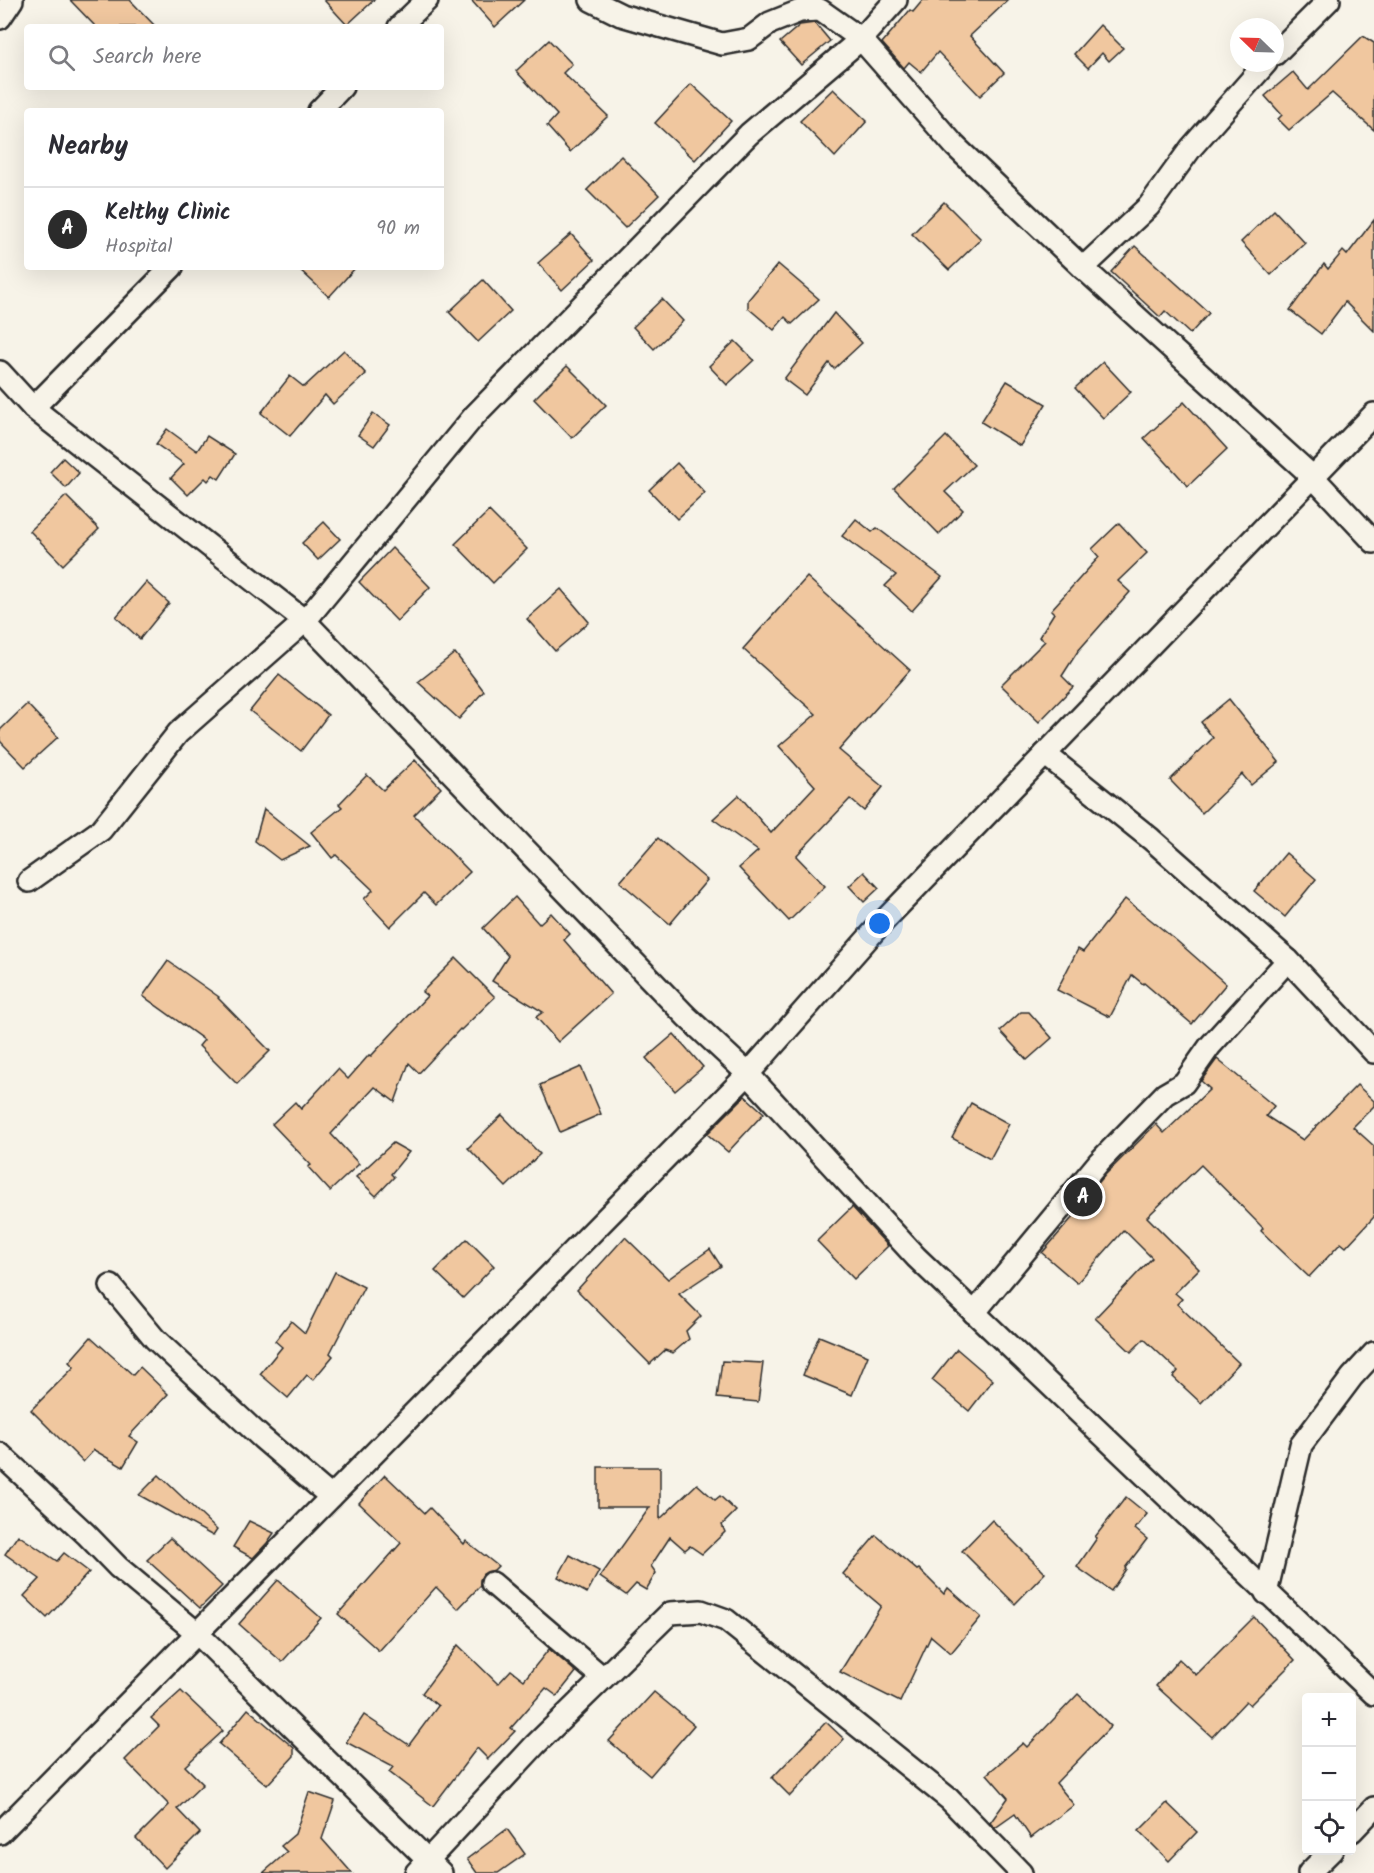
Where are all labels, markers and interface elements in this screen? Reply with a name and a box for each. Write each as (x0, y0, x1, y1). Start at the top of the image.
north arrow (1230, 18, 1284, 72)
search box (24, 24, 444, 90)
text: Search here (93, 40, 201, 75)
icon: search (45, 41, 78, 74)
text: Nearby (48, 126, 128, 168)
text: Kelthy Clinic (105, 196, 231, 231)
text: A (61, 213, 74, 245)
text: 90 m (376, 213, 420, 245)
text: Hospital (105, 231, 172, 263)
your location (865, 909, 894, 938)
pin: A (1064, 1174, 1102, 1220)
map controls (1302, 1693, 1356, 1855)
button: + (1302, 1693, 1356, 1747)
button: − (1302, 1747, 1356, 1801)
button: locate (1302, 1801, 1356, 1855)

